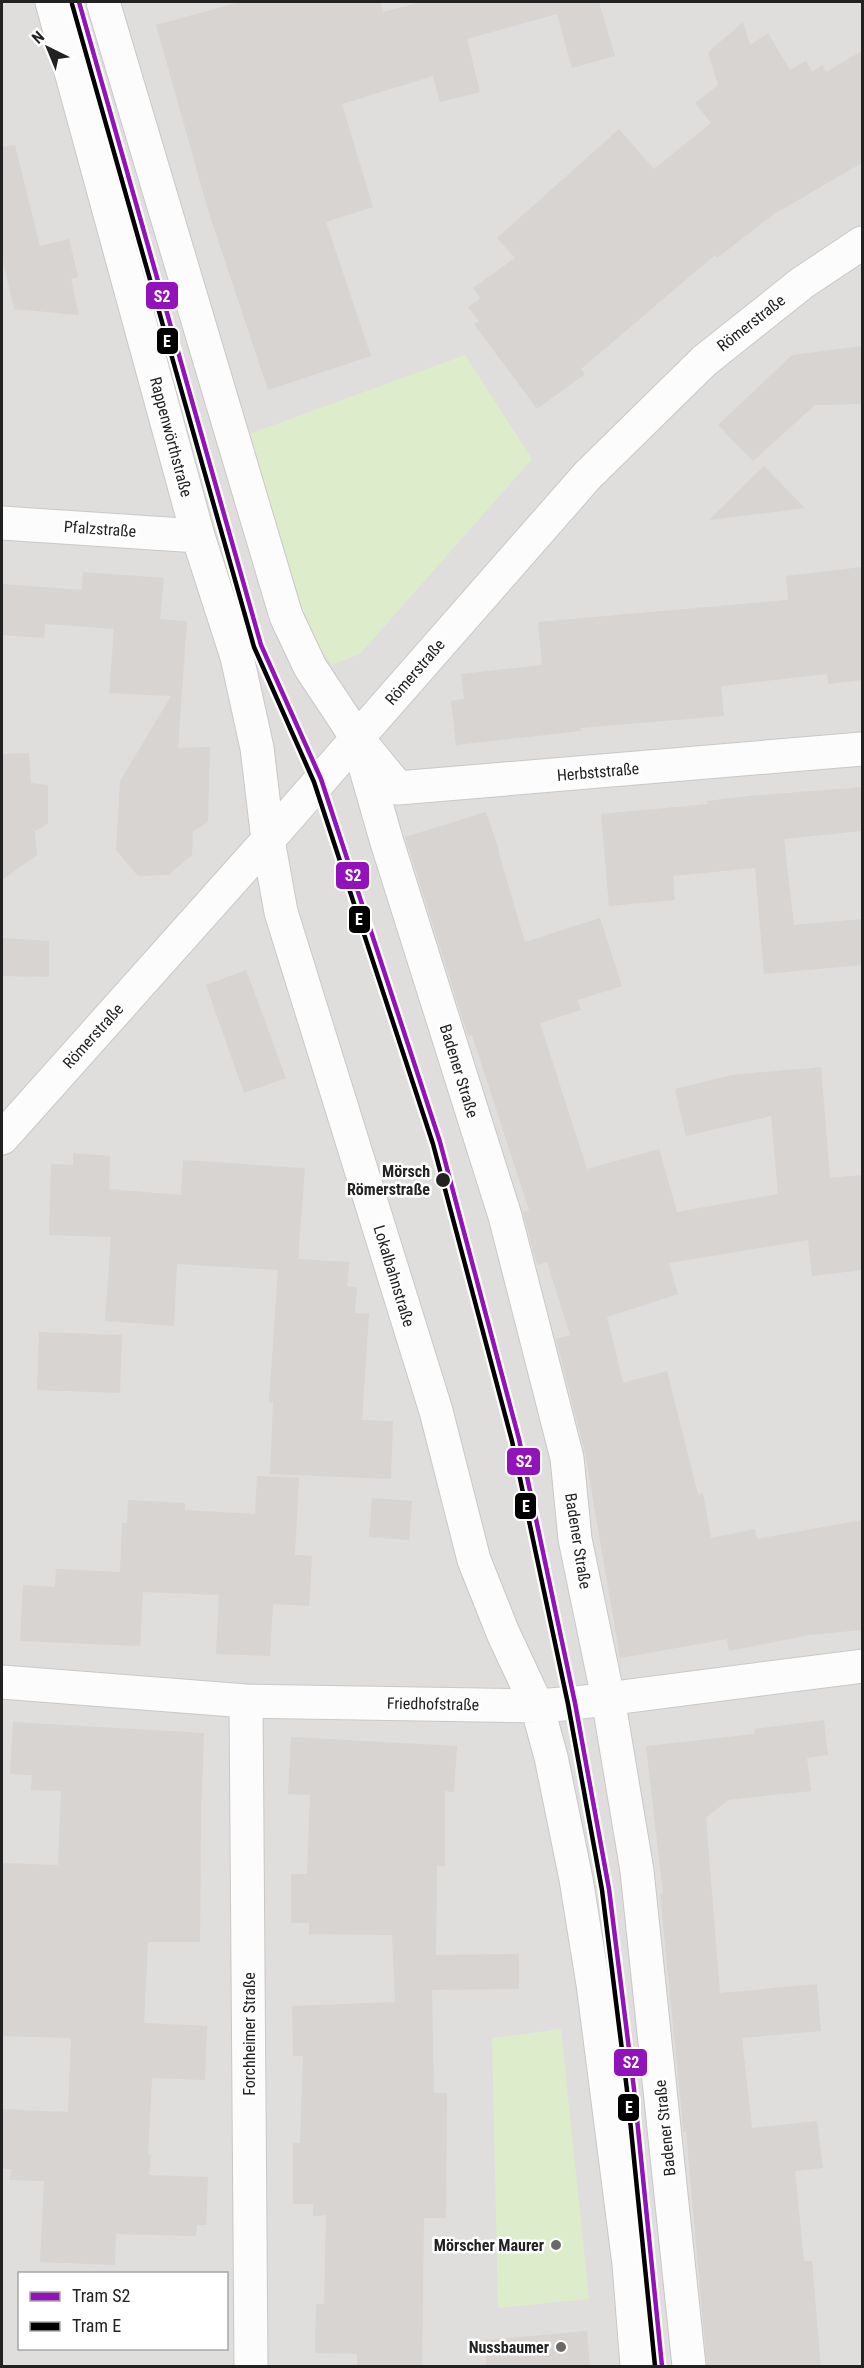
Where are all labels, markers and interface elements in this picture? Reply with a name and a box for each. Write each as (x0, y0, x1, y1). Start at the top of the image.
north arrow (18, 18, 78, 78)
text: N (28, 27, 48, 48)
line badge: S2 (145, 281, 179, 310)
text: S2 (154, 287, 170, 306)
street label: Römerstraße (713, 291, 789, 355)
line badge: E (156, 327, 179, 355)
text: E (163, 332, 171, 351)
street label: Rappenwörthstraße (146, 375, 196, 499)
street label: Pfalzstraße (63, 517, 137, 541)
street label: Römerstraße (381, 635, 449, 709)
street label: Herbststraße (556, 759, 640, 785)
line badge: S2 (335, 861, 370, 890)
text: S2 (345, 866, 361, 885)
line badge: E (348, 905, 371, 934)
text: E (355, 910, 363, 929)
street label: Römerstraße (59, 1000, 127, 1072)
street label: Badener Straße (436, 1022, 482, 1120)
place label: Mörsch Römerstraße (347, 1162, 430, 1199)
marker: Mörsch Römerstraße (434, 1171, 452, 1189)
street label: Lokalbahnstraße (370, 1223, 418, 1329)
line badge: S2 (506, 1447, 541, 1476)
text: S2 (516, 1452, 532, 1471)
line badge: E (514, 1492, 537, 1520)
street label: Badener Straße (561, 1492, 595, 1590)
text: E (522, 1497, 530, 1516)
street label: Friedhofstraße (387, 1694, 479, 1714)
street label: Forchheimer Straße (240, 1972, 259, 2096)
line badge: S2 (613, 2048, 648, 2077)
text: S2 (623, 2053, 639, 2072)
street label: Badener Straße (650, 2079, 680, 2177)
line badge: E (617, 2093, 640, 2122)
text: E (625, 2098, 633, 2117)
place label: Mörscher Maurer (434, 2236, 544, 2255)
marker: Mörscher Maurer (549, 2238, 563, 2252)
legend (18, 2272, 228, 2350)
text: Tram S2 (72, 2285, 130, 2306)
text: Tram E (72, 2315, 121, 2336)
place label: Nussbaumer (469, 2338, 549, 2357)
marker: Nussbaumer (554, 2340, 568, 2354)

